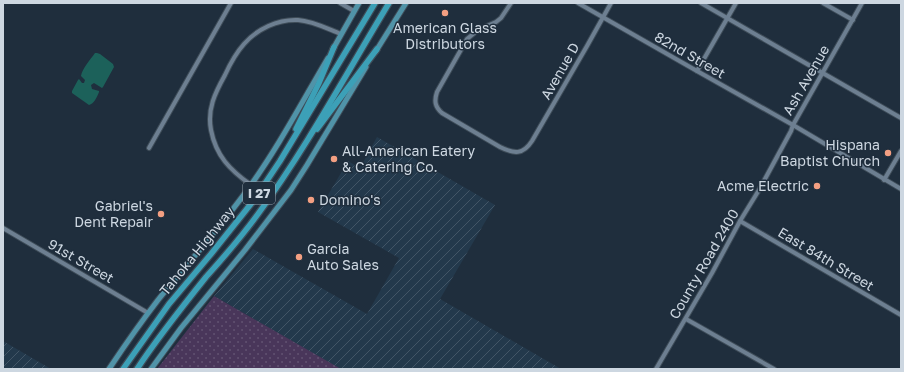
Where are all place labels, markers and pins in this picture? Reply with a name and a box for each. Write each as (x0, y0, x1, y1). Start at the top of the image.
marker: American Glass Distributors (440, 8, 450, 18)
place label: American Glass Distributors (393, 19, 497, 52)
place label: Hispana Baptist Church (780, 136, 880, 169)
place label: All-American Eatery & Catering Co. (342, 142, 475, 175)
marker: Hispana Baptist Church (883, 148, 893, 158)
marker: All-American Eatery & Catering Co. (329, 154, 339, 164)
place label: Acme Electric (717, 177, 809, 194)
marker: Acme Electric (812, 181, 822, 191)
place label: Domino's (319, 191, 381, 208)
marker: Domino's (306, 195, 316, 205)
place label: Gabriel's Dent Repair (74, 197, 154, 230)
marker: Gabriel's Dent Repair (156, 209, 166, 219)
place label: Garcia Auto Sales (307, 240, 379, 273)
marker: Garcia Auto Sales (294, 252, 304, 262)

